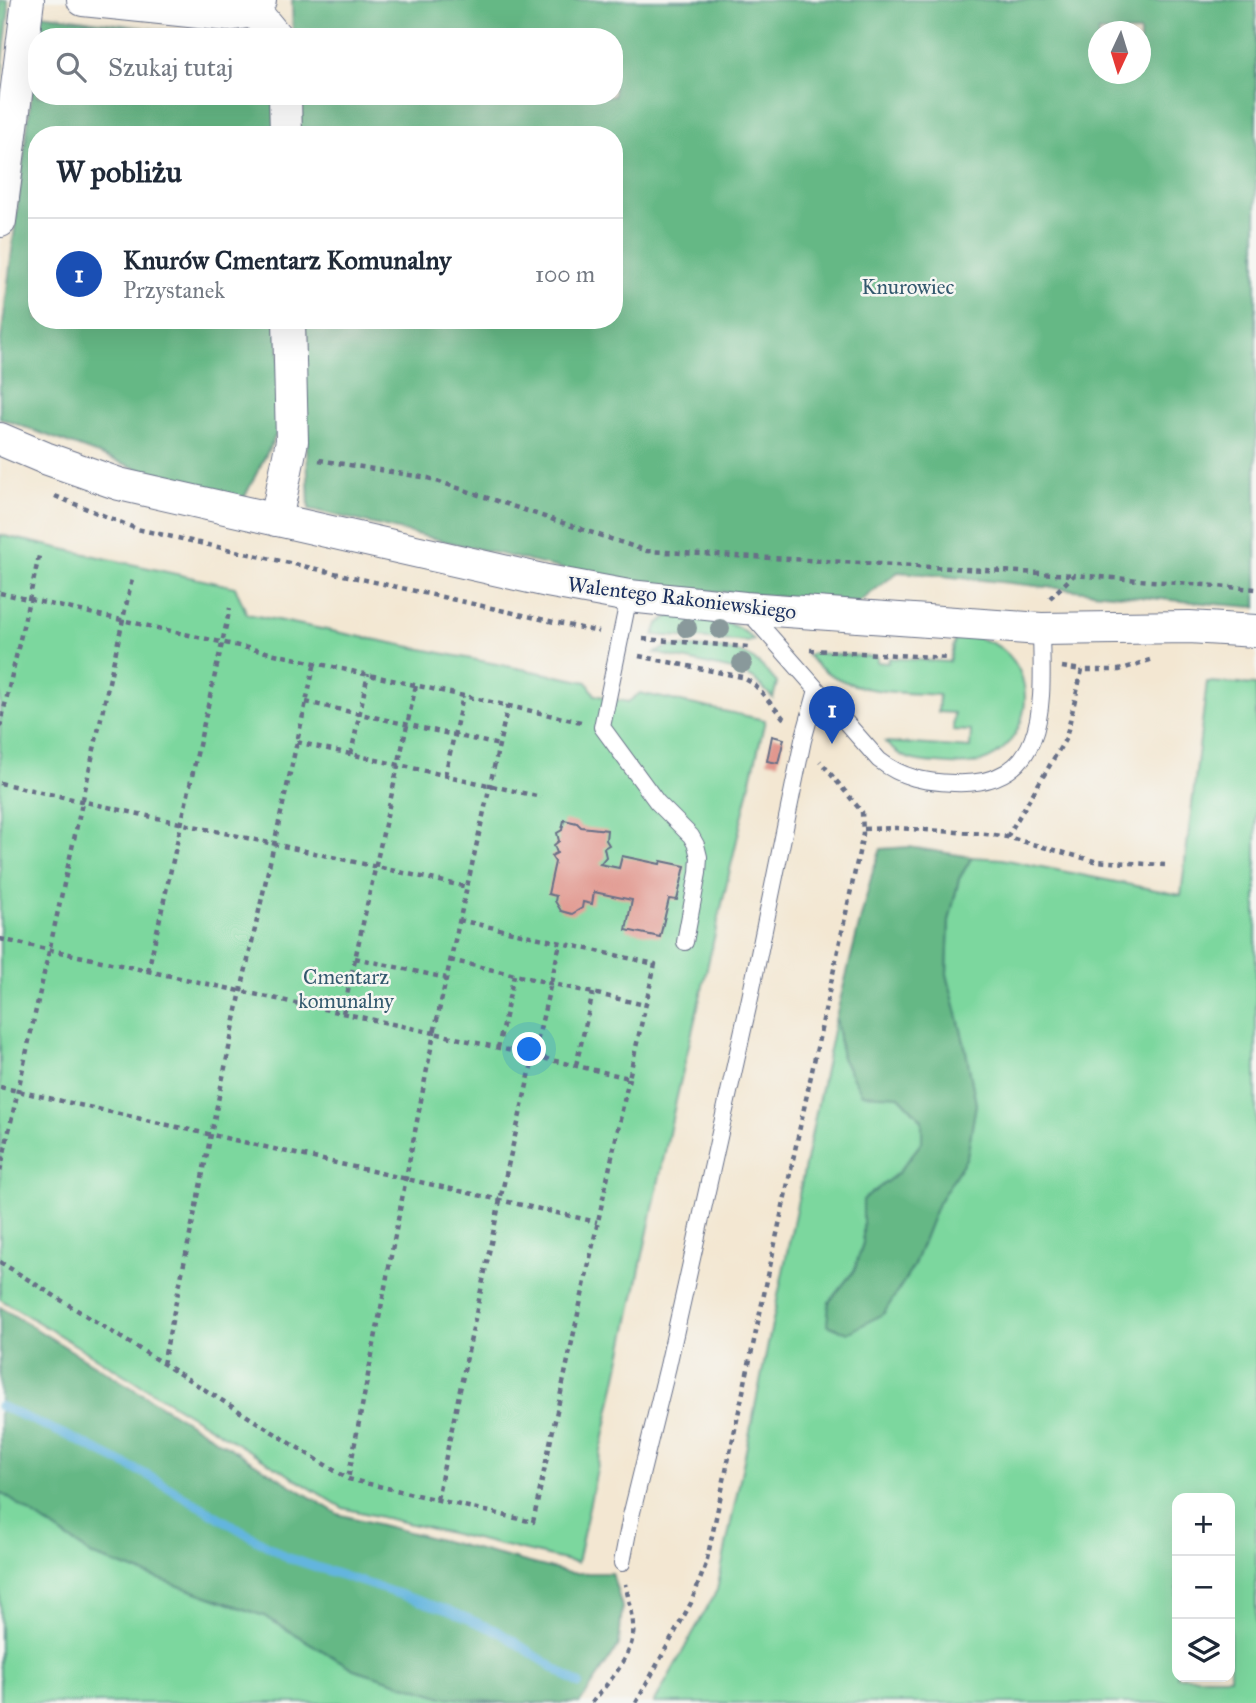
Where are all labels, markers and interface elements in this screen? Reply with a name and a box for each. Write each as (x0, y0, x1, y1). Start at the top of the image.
north arrow (1088, 21, 1151, 84)
search box (28, 28, 623, 105)
icon: search (52, 48, 90, 86)
text: Szukaj tutaj (108, 51, 233, 83)
text: W pobliżu (56, 154, 182, 190)
text: Knurów Cmentarz Komunalny (123, 244, 451, 276)
text: 1 (74, 260, 84, 288)
text: 100 m (535, 260, 595, 288)
park label: Knurowiec (862, 274, 955, 300)
text: Przystanek (123, 276, 225, 304)
street label: Walentego Rakoniewskiego (566, 571, 798, 625)
pin: 1 (809, 686, 855, 744)
park label: Cmentarz komunalny (298, 964, 395, 1014)
your location (512, 1032, 546, 1066)
map controls (1172, 1493, 1235, 1682)
button: + (1172, 1493, 1235, 1556)
button: − (1172, 1556, 1235, 1619)
button: layers (1172, 1619, 1235, 1682)

